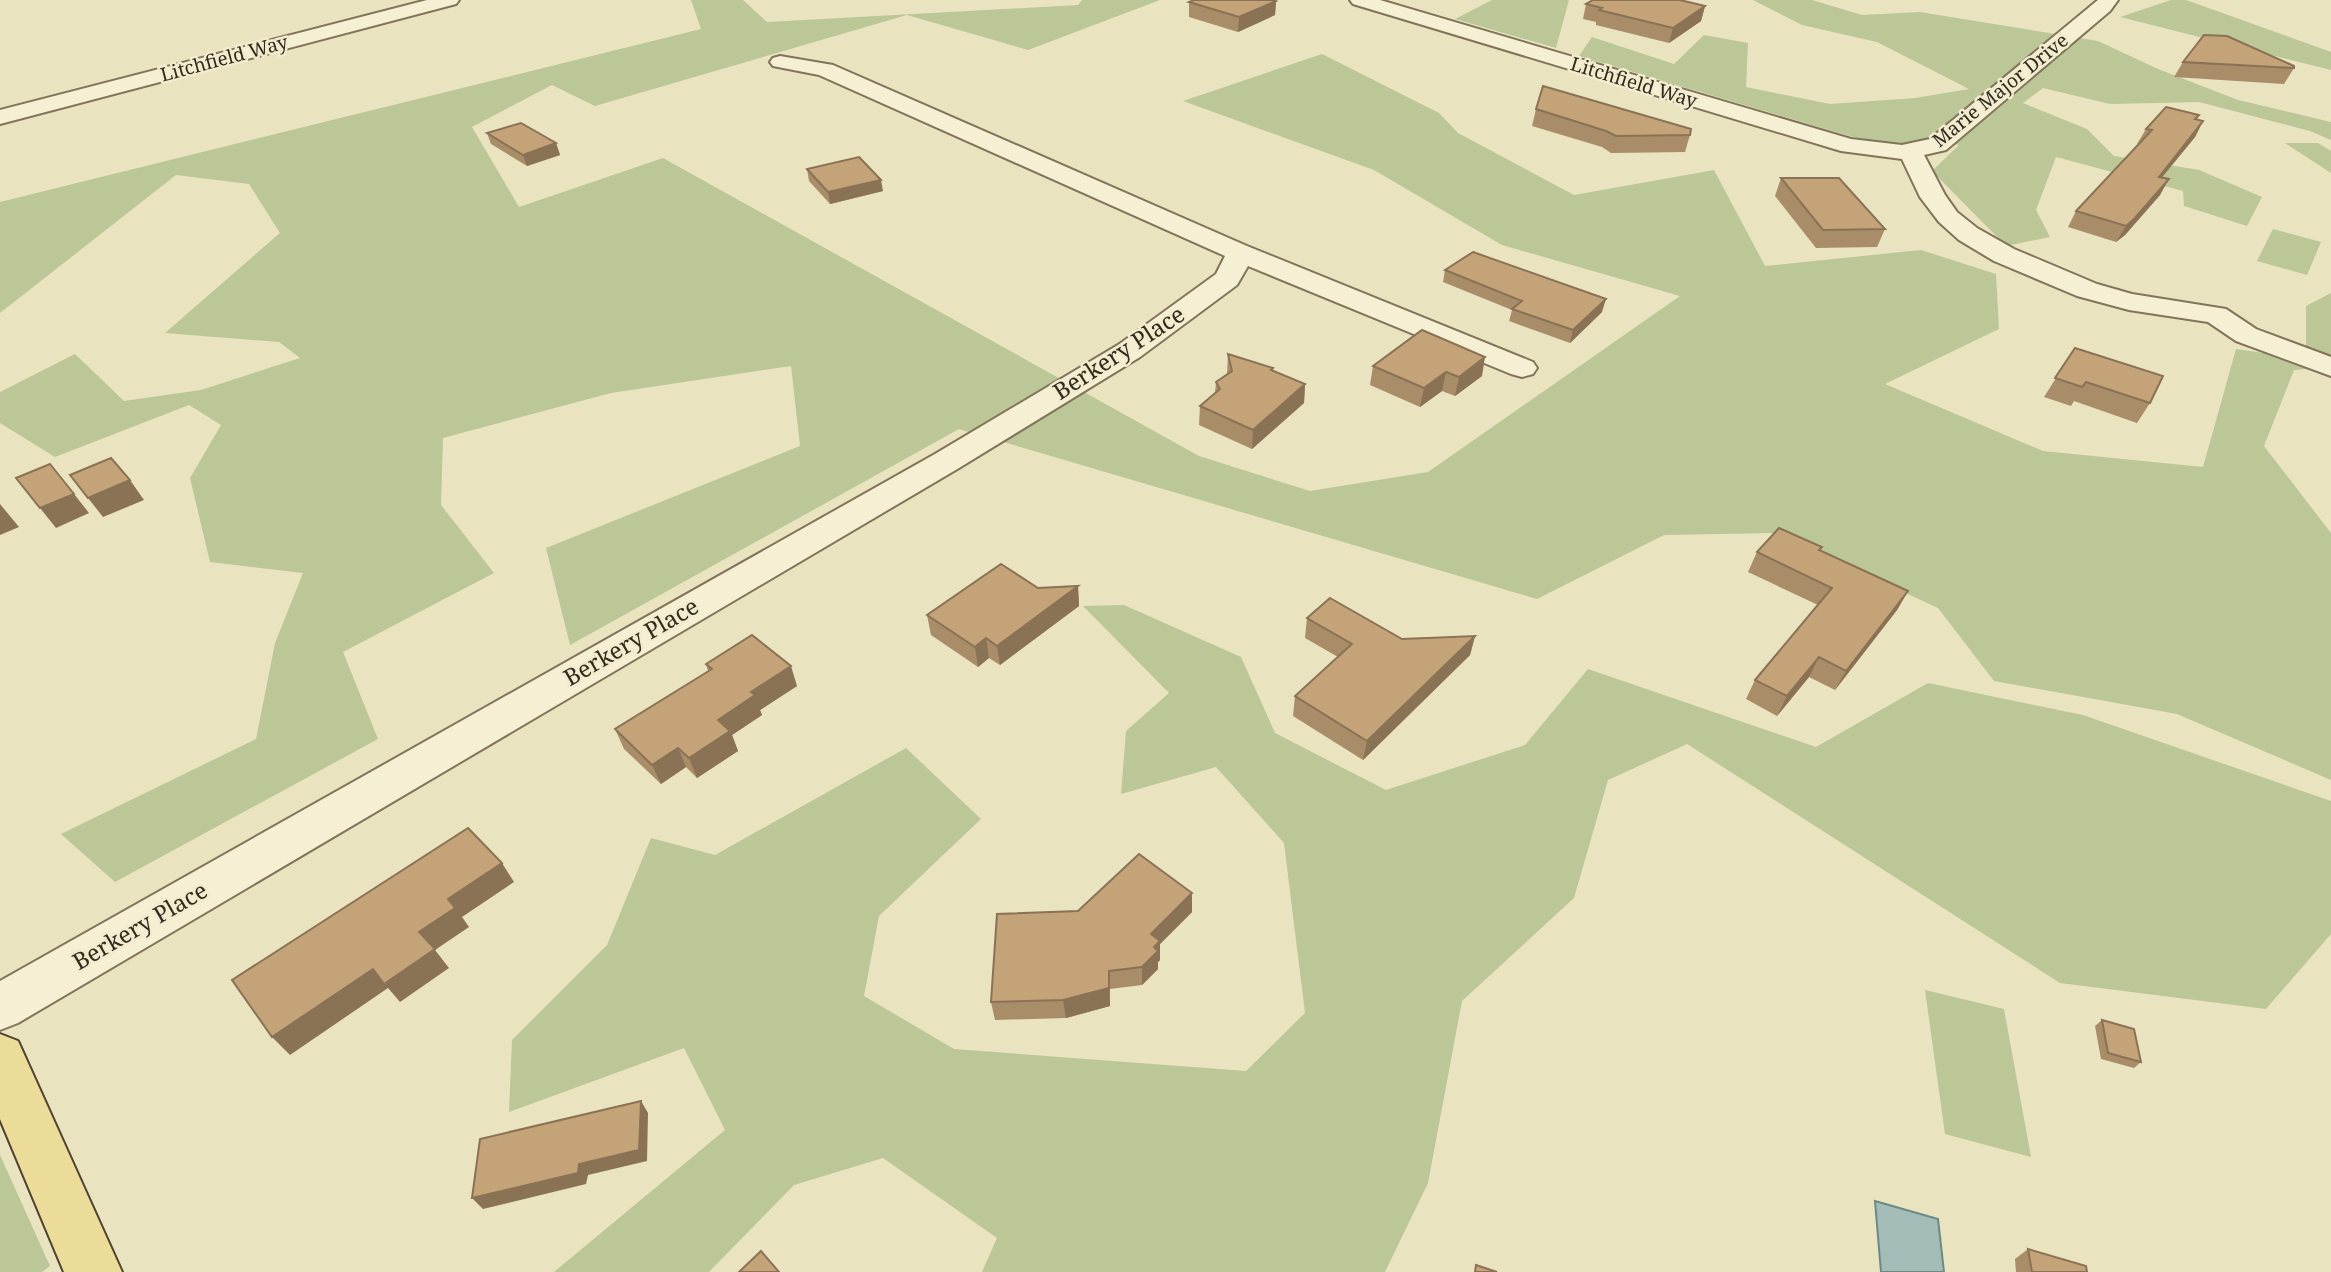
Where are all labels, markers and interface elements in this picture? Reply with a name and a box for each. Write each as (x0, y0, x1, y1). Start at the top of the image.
street label: Marie Major Drive (1927, 27, 2073, 153)
street label: Litchfield Way (157, 28, 291, 87)
street label: Litchfield Way (1568, 50, 1701, 114)
street label: Berkery Place (1046, 298, 1190, 407)
street label: Berkery Place (557, 590, 704, 693)
street label: Berkery Place (66, 874, 213, 977)

